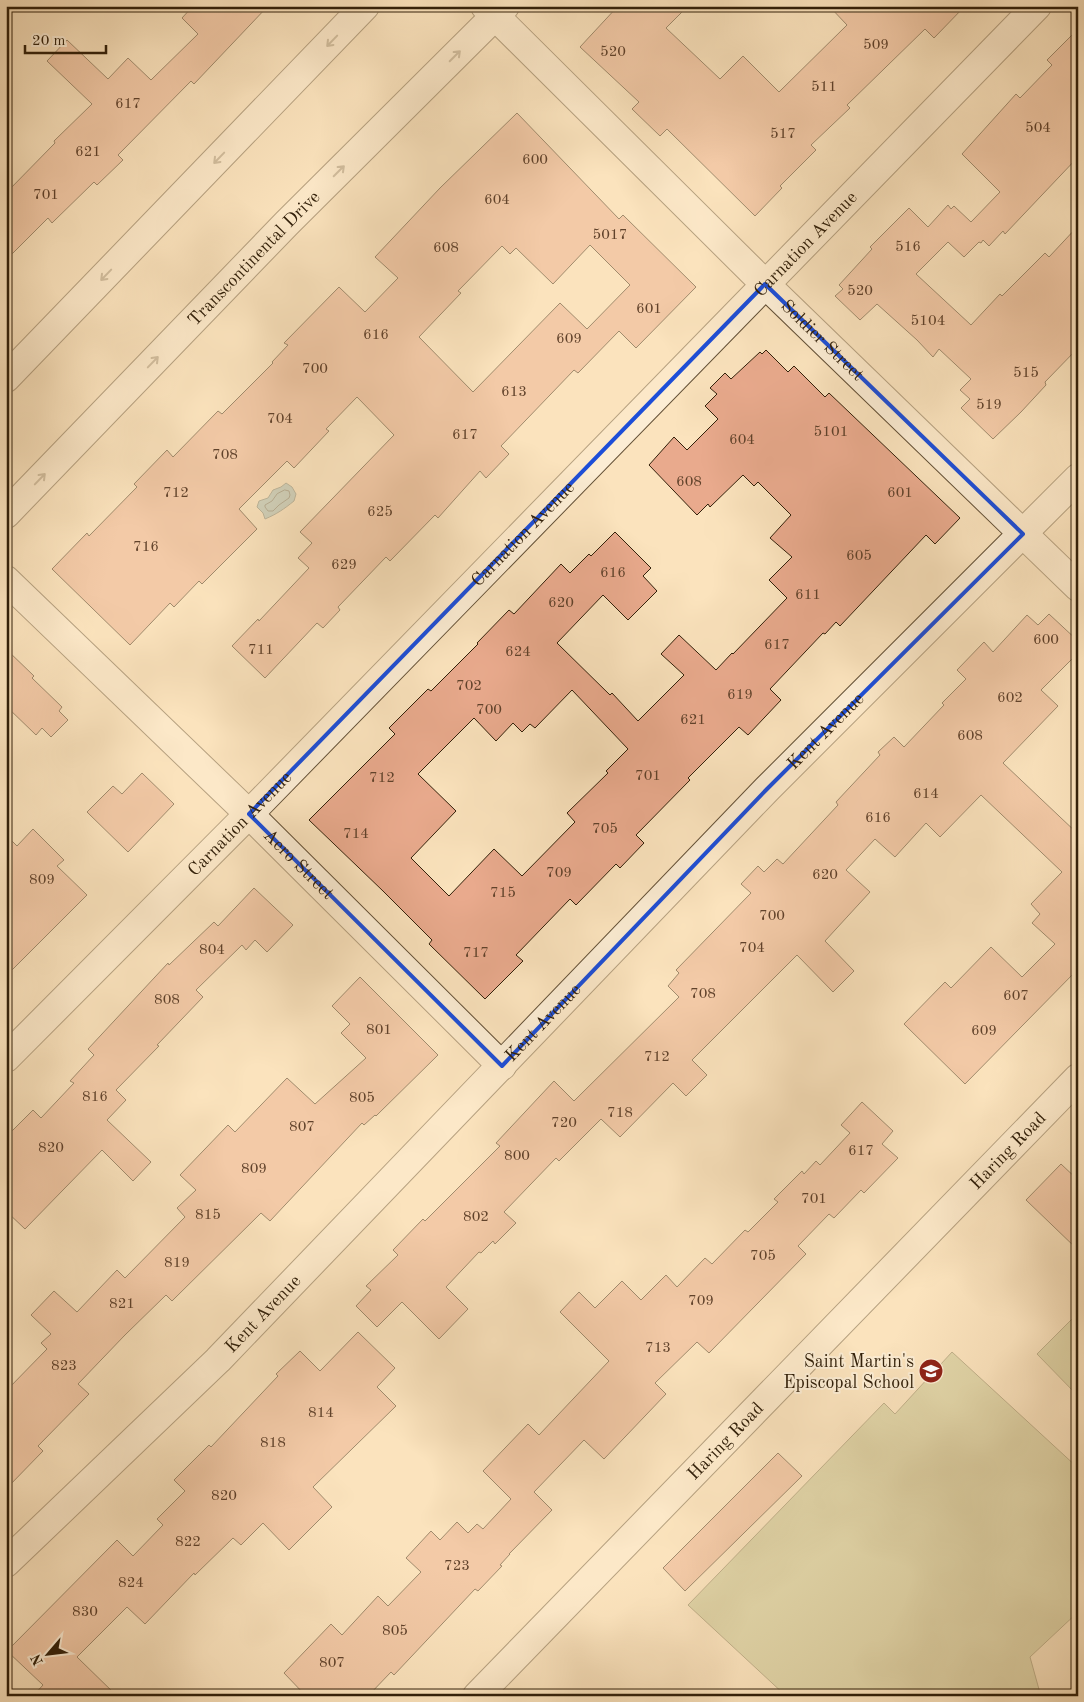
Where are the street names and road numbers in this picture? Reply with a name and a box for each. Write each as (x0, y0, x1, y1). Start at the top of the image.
street label: Transcontinental Drive (185, 188, 324, 330)
street label: Carnation Avenue (751, 188, 861, 300)
street label: Soldier Street (777, 297, 867, 385)
street label: Carnation Avenue (468, 478, 578, 590)
street label: Kent Avenue (784, 690, 868, 773)
street label: Carnation Avenue (185, 768, 295, 880)
street label: Aero Street (260, 826, 337, 903)
street label: Kent Avenue (502, 981, 585, 1065)
street label: Haring Road (967, 1109, 1050, 1193)
street label: Kent Avenue (222, 1272, 305, 1357)
street label: Haring Road (685, 1399, 767, 1484)

